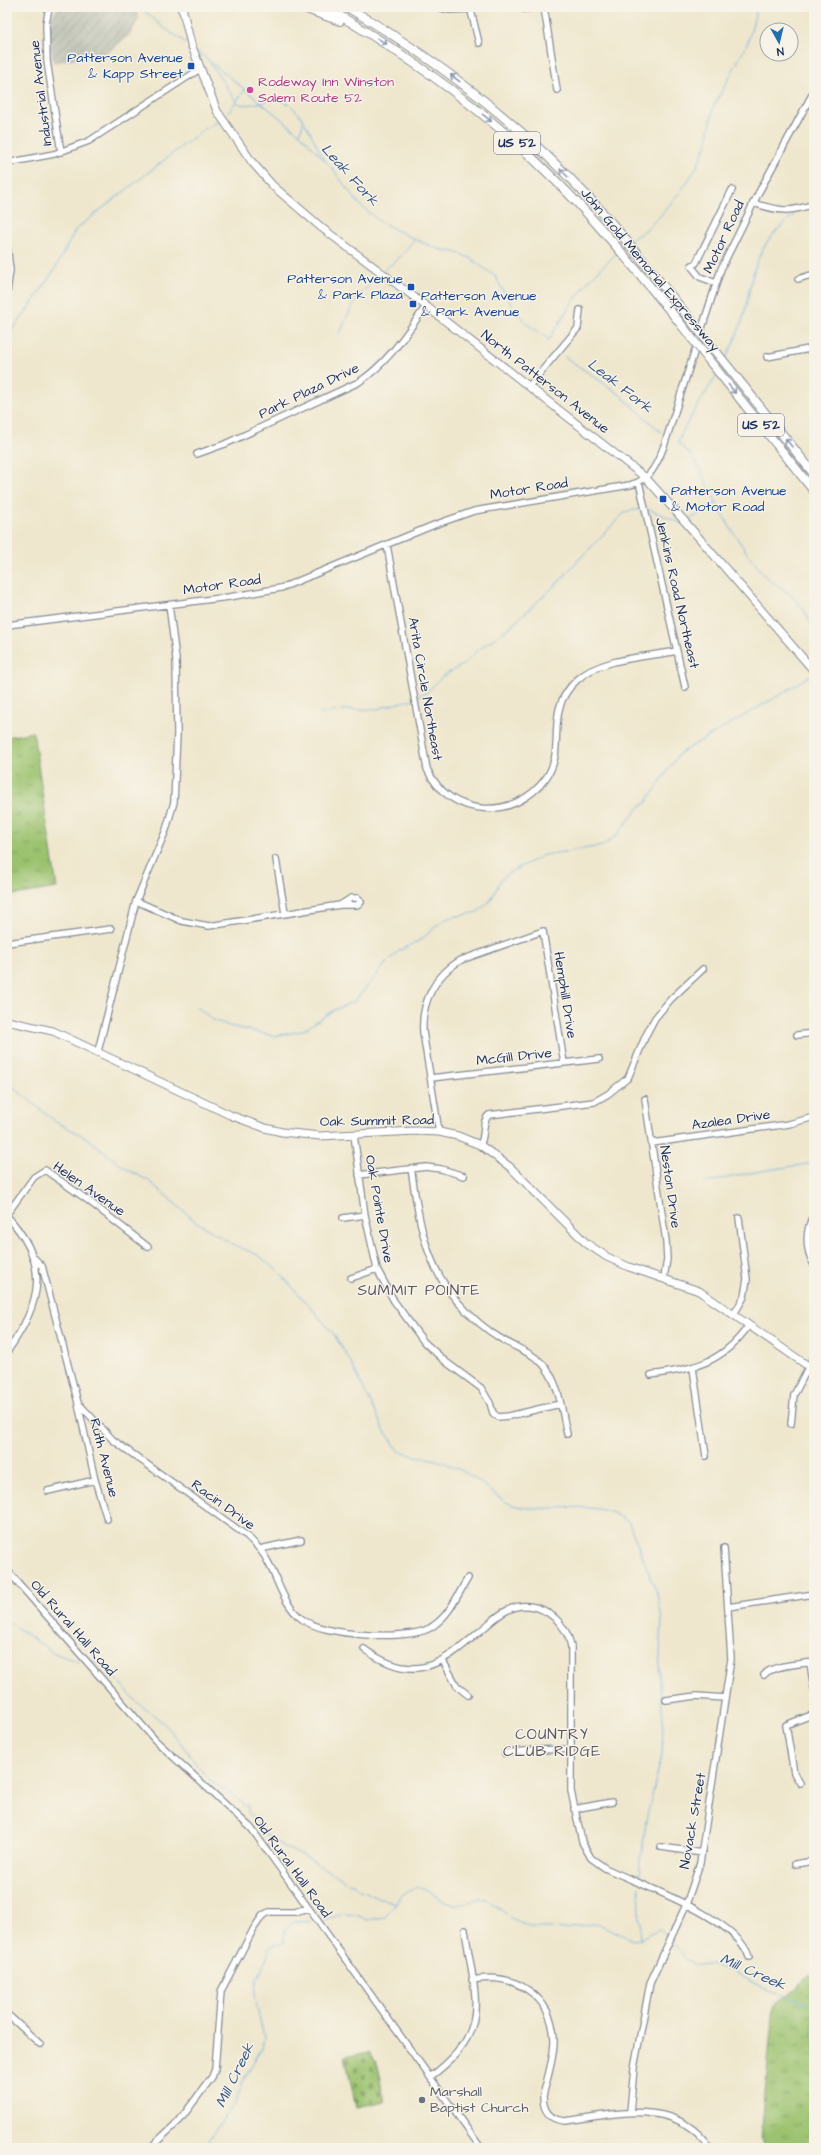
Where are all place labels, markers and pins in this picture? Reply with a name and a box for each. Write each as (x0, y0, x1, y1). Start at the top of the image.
place label: Patterson Avenue & Kapp Street (67, 48, 183, 84)
marker: Patterson Avenue & Kapp Street (186, 61, 196, 71)
place label: Rodeway Inn Winston Salem Route 52 (258, 72, 394, 108)
marker: Rodeway Inn Winston Salem Route 52 (245, 85, 255, 95)
place label: Patterson Avenue & Park Plaza (287, 269, 403, 305)
marker: Patterson Avenue & Park Plaza (406, 282, 416, 292)
place label: Patterson Avenue & Park Avenue (421, 286, 537, 322)
marker: Patterson Avenue & Park Avenue (408, 299, 418, 309)
place label: Patterson Avenue & Motor Road (671, 481, 787, 517)
marker: Patterson Avenue & Motor Road (658, 494, 668, 504)
place label: Marshall Baptist Church (430, 2082, 528, 2118)
marker: Marshall Baptist Church (417, 2095, 427, 2105)

